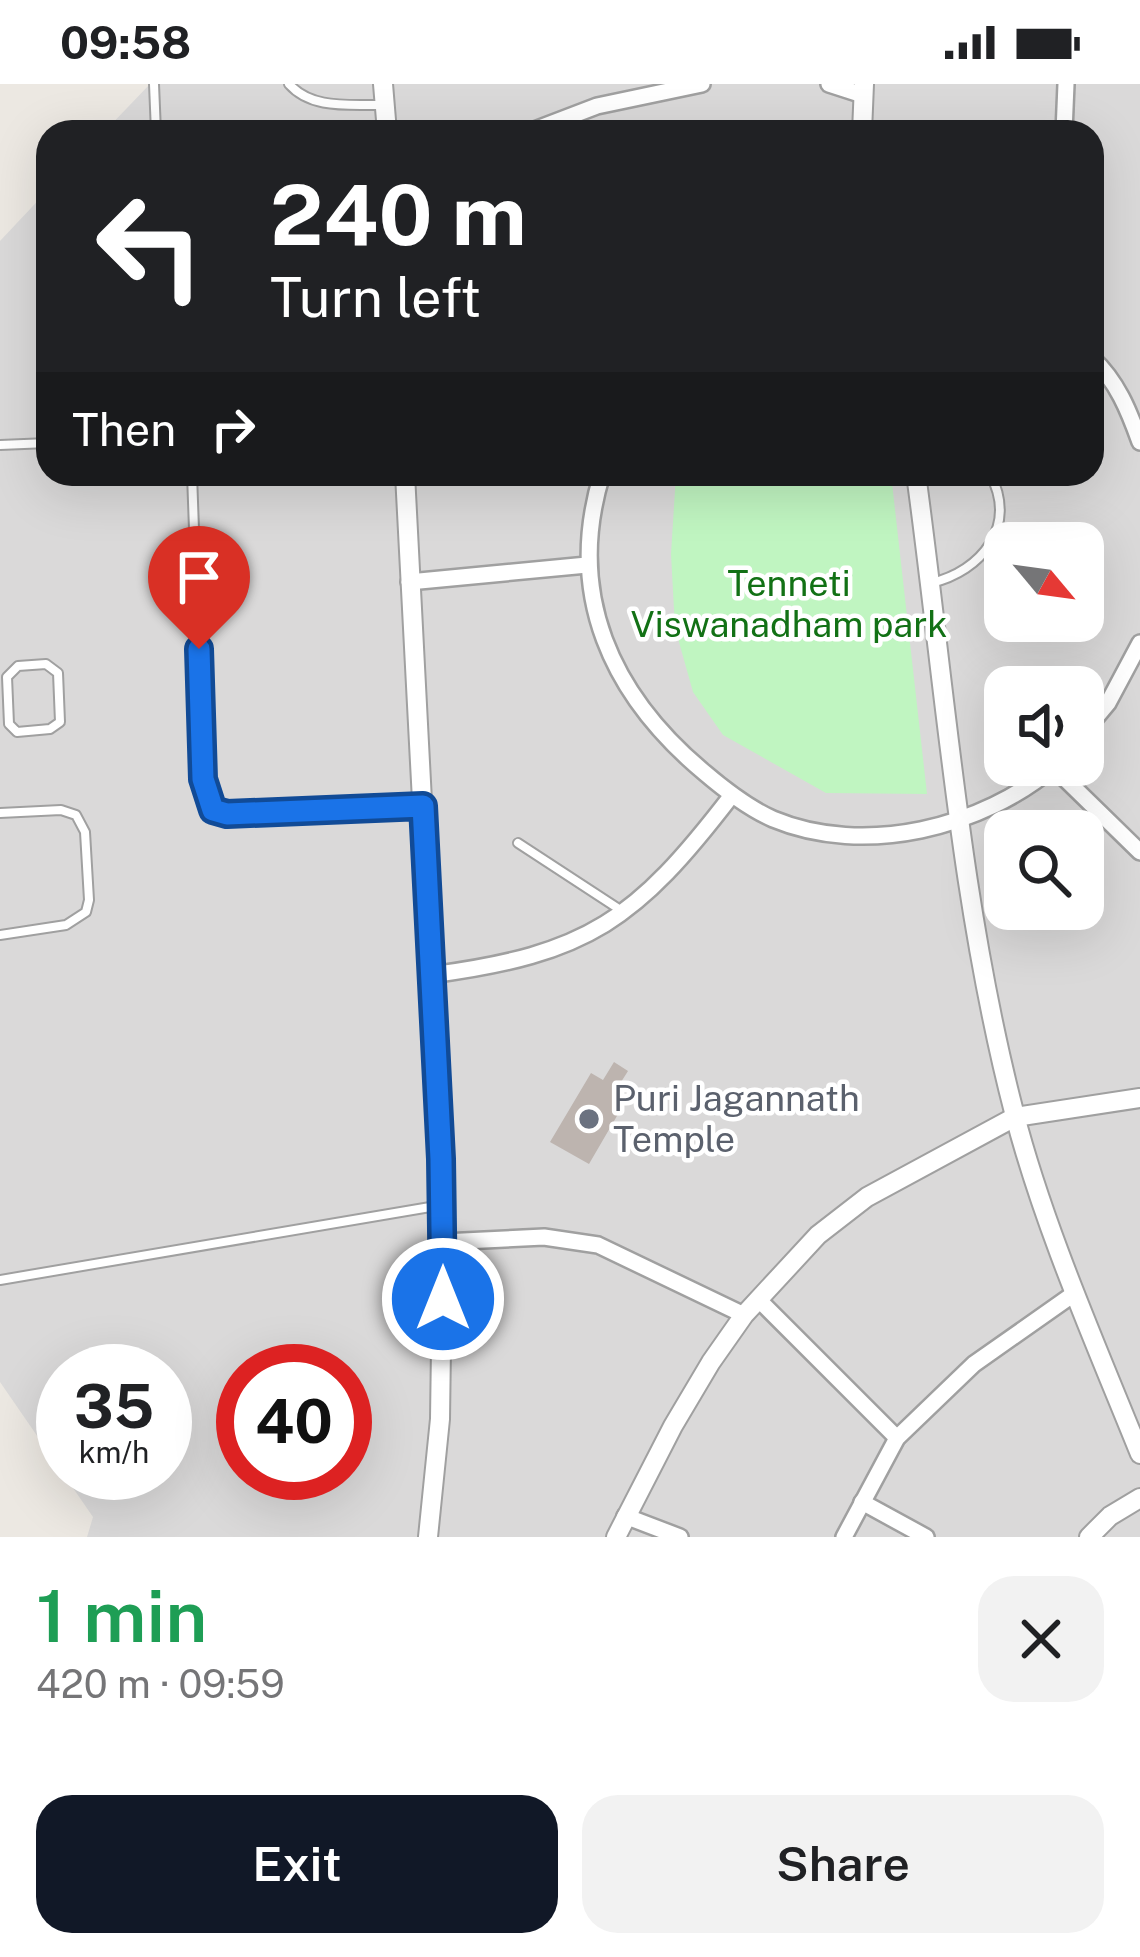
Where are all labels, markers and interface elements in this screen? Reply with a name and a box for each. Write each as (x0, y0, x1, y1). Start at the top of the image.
text: 09:58 (60, 16, 191, 69)
text: 240 m (270, 165, 527, 264)
icon: left (72, 168, 228, 324)
text: Turn left (270, 266, 481, 329)
icon: right (200, 396, 266, 462)
text: Then (72, 403, 176, 456)
north arrow (984, 522, 1104, 642)
map controls (984, 522, 1104, 930)
pin (148, 526, 250, 649)
icon: arrive (166, 544, 232, 610)
park label: Tenneti Viswanadham park (630, 562, 948, 645)
button: sound (984, 666, 1104, 786)
button: search (984, 810, 1104, 930)
place label: Puri Jagannath Temple (613, 1077, 860, 1160)
marker: Puri Jagannath Temple (576, 1106, 602, 1132)
position arrow (380, 1236, 506, 1362)
speed limit sign: 40 (216, 1344, 372, 1500)
text: 35 (74, 1371, 154, 1442)
text: km/h (79, 1434, 149, 1470)
text: 1 min (36, 1574, 207, 1658)
button: close (978, 1576, 1104, 1702)
text: 420 m · 09:59 (36, 1661, 285, 1707)
button: Exit (36, 1795, 558, 1933)
button: Share (582, 1795, 1104, 1933)

